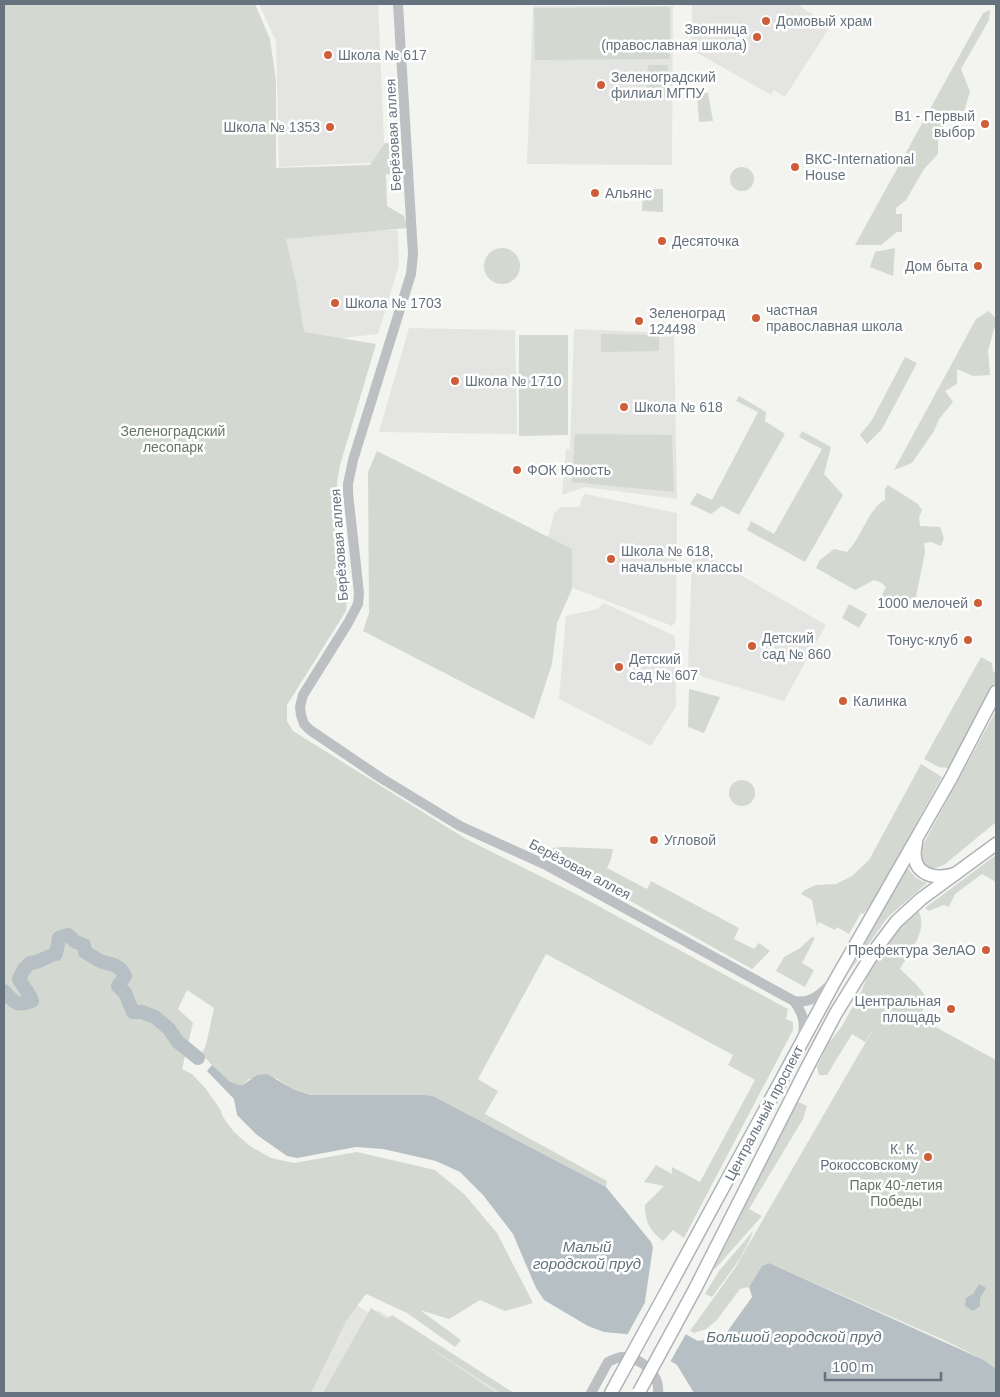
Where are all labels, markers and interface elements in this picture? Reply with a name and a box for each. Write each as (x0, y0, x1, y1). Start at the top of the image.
place label: Домовый храм (776, 13, 872, 29)
marker: Домовый храм (760, 15, 772, 27)
place label: Звонница (православная школа) (601, 21, 747, 53)
marker: Звонница (православная школа) (751, 31, 763, 43)
place label: Школа № 617 (338, 47, 427, 63)
marker: Школа № 617 (322, 49, 334, 61)
place label: Зеленоградский филиал МГПУ (611, 69, 716, 101)
street label: Берёзовая аллея (382, 78, 404, 192)
marker: Зеленоградский филиал МГПУ (595, 79, 607, 91)
place label: В1 - Первый выбор (894, 108, 975, 140)
marker: В1 - Первый выбор (979, 118, 991, 130)
place label: Школа № 1353 (224, 119, 320, 135)
marker: Школа № 1353 (324, 121, 336, 133)
place label: ВКС-International House (805, 151, 914, 183)
marker: ВКС-International House (789, 161, 801, 173)
place label: Альянс (605, 185, 652, 201)
marker: Альянс (589, 187, 601, 199)
place label: Десяточка (672, 233, 739, 249)
marker: Десяточка (656, 235, 668, 247)
place label: Дом быта (905, 258, 968, 274)
marker: Дом быта (972, 260, 984, 272)
place label: Школа № 1703 (345, 295, 442, 311)
marker: Школа № 1703 (329, 297, 341, 309)
place label: частная православная школа (766, 302, 903, 334)
place label: Зеленоград 124498 (649, 305, 725, 337)
marker: частная православная школа (750, 312, 762, 324)
marker: Зеленоград 124498 (633, 315, 645, 327)
place label: Школа № 1710 (465, 373, 562, 389)
marker: Школа № 1710 (449, 375, 461, 387)
place label: Школа № 618 (634, 399, 723, 415)
marker: Школа № 618 (618, 401, 630, 413)
park label: Зеленоградский лесопарк (121, 423, 225, 455)
place label: ФОК Юность (527, 462, 611, 478)
marker: ФОК Юность (511, 464, 523, 476)
street label: Берёзовая аллея (327, 488, 351, 602)
place label: Школа № 618, начальные классы (621, 543, 743, 575)
marker: Школа № 618, начальные классы (605, 553, 617, 565)
place label: 1000 мелочей (877, 595, 968, 611)
marker: 1000 мелочей (972, 597, 984, 609)
place label: Детский сад № 860 (762, 630, 831, 662)
place label: Тонус-клуб (887, 632, 958, 648)
marker: Тонус-клуб (962, 634, 974, 646)
marker: Детский сад № 860 (746, 640, 758, 652)
place label: Детский сад № 607 (629, 651, 698, 683)
marker: Детский сад № 607 (613, 661, 625, 673)
place label: Калинка (853, 693, 907, 709)
marker: Калинка (837, 695, 849, 707)
place label: Угловой (664, 832, 716, 848)
marker: Угловой (648, 834, 660, 846)
street label: Берёзовая аллея (527, 835, 633, 903)
place label: Префектура ЗелАО (848, 942, 976, 958)
marker: Префектура ЗелАО (980, 944, 992, 956)
place label: Центральная площадь (855, 993, 941, 1025)
marker: Центральная площадь (945, 1003, 957, 1015)
street label: Центральный проспект (721, 1042, 807, 1183)
place label: К. К. Рокоссовскому (820, 1141, 918, 1173)
marker: К. К. Рокоссовскому (922, 1151, 934, 1163)
park label: Парк 40-летия Победы (849, 1177, 943, 1209)
water label: Малый городской пруд (533, 1238, 641, 1272)
water label: Большой городской пруд (706, 1328, 882, 1345)
scale bar (825, 1350, 941, 1382)
text: 100 m (832, 1358, 874, 1375)

